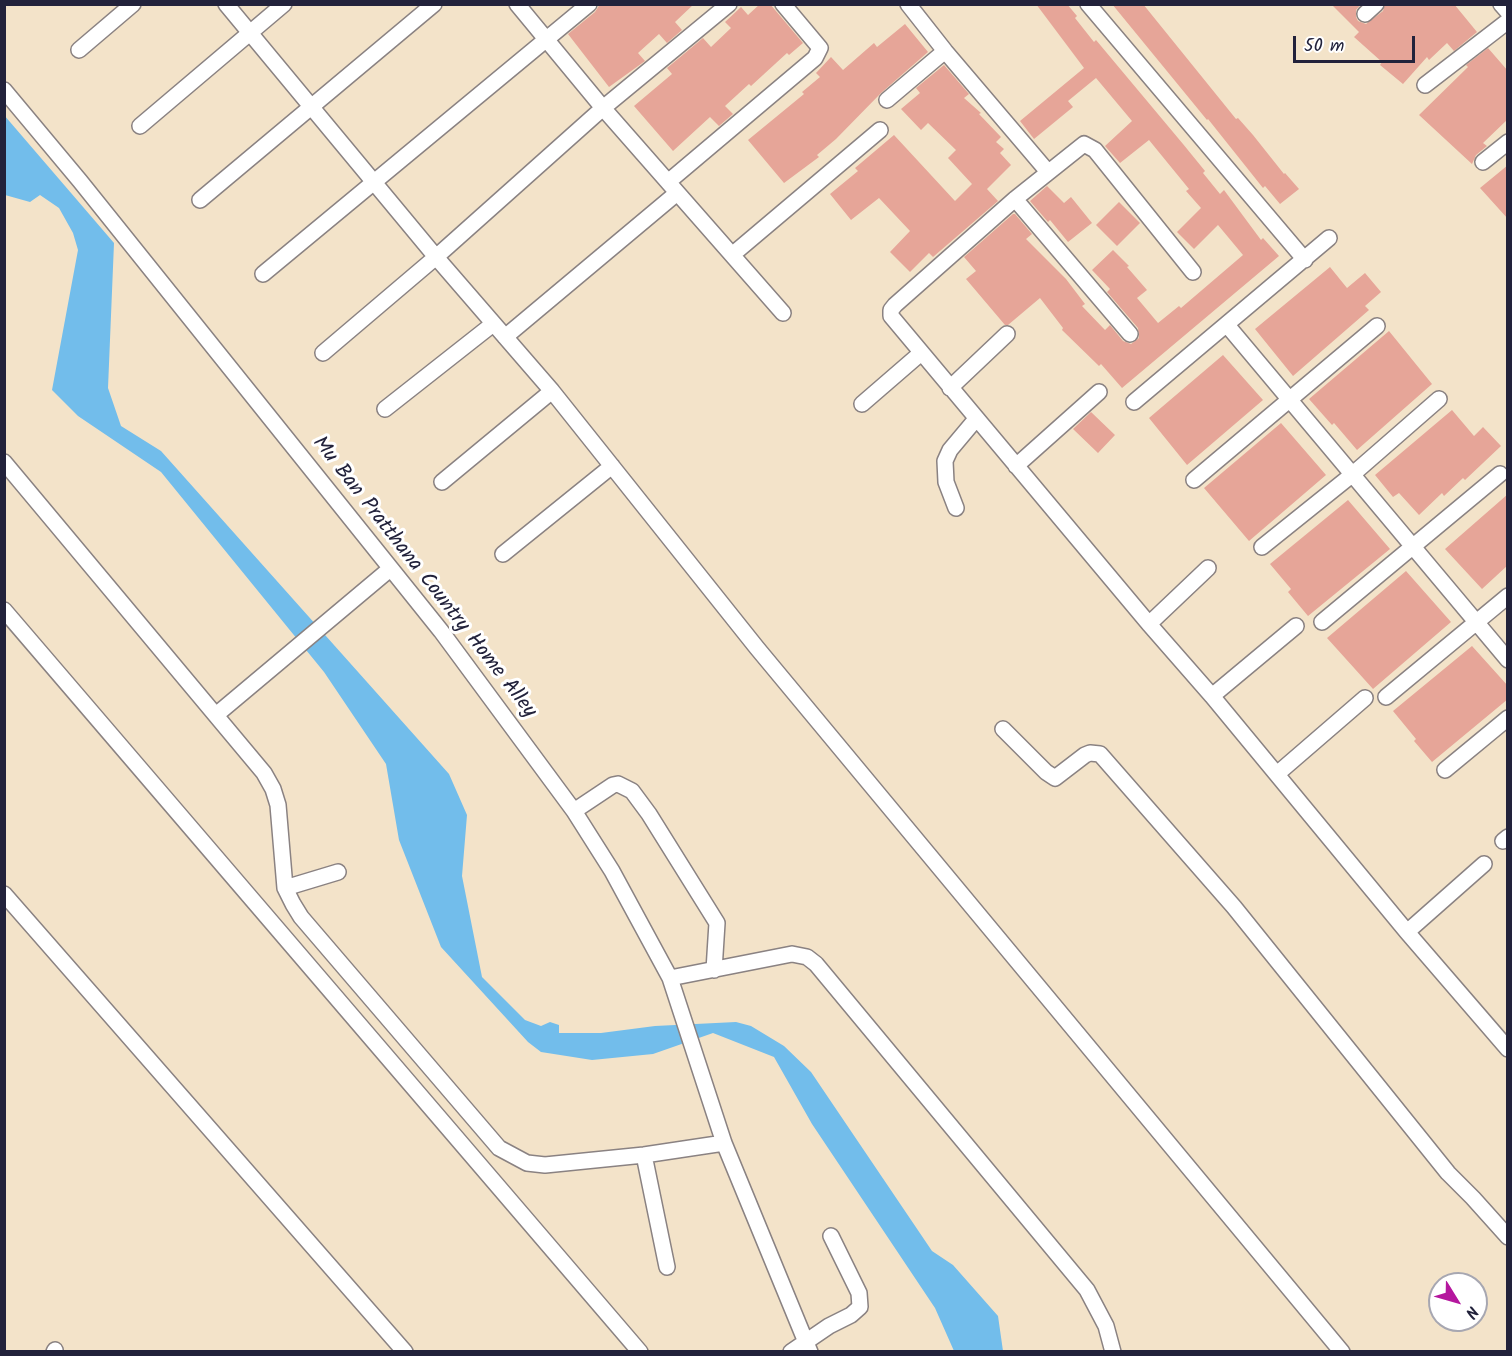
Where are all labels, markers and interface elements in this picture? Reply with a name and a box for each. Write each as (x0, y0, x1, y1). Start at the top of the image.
scale bar (1296, 24, 1418, 62)
text: 50 m (1304, 32, 1344, 61)
street label: Mu Ban Pratthana Country Home Alley (305, 432, 541, 724)
north arrow (1428, 1272, 1488, 1332)
text: N (1458, 1300, 1484, 1323)

